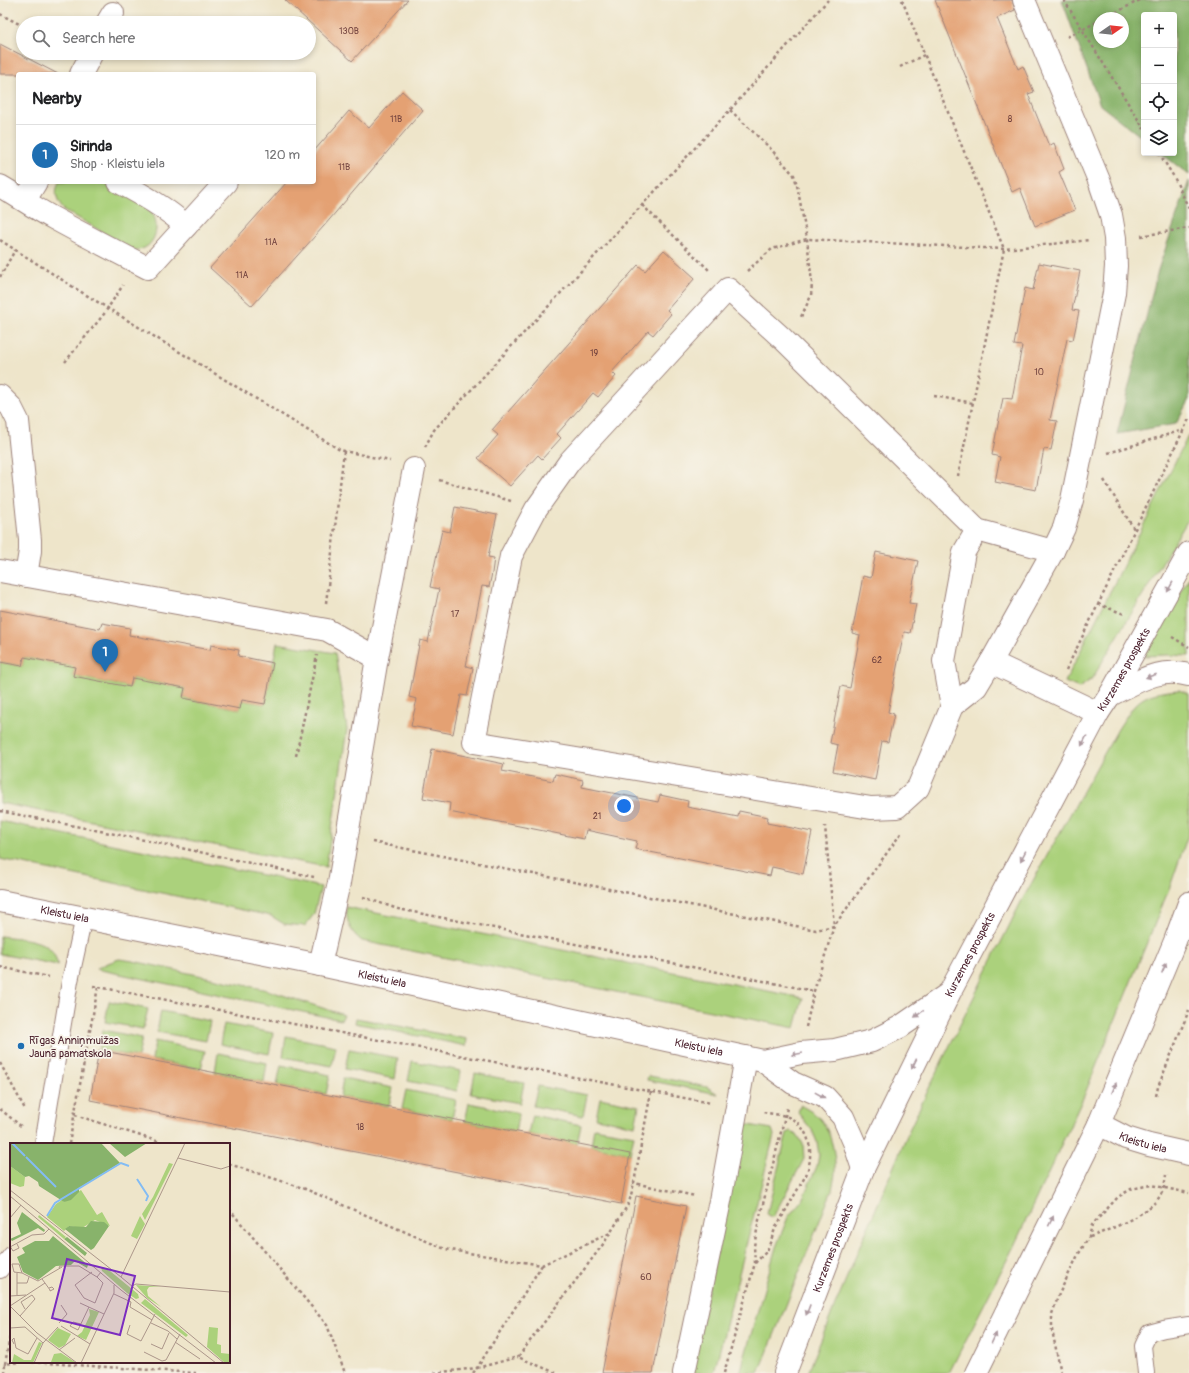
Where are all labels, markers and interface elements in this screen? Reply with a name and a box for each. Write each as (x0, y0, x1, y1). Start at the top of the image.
north arrow (1093, 12, 1129, 48)
map controls (1141, 12, 1177, 156)
button: + (1141, 12, 1177, 48)
search box (16, 16, 316, 60)
house number: 130B (339, 26, 359, 37)
icon: search (30, 27, 52, 49)
text: Search here (62, 29, 135, 48)
button: − (1141, 48, 1177, 84)
button: locate (1141, 84, 1177, 120)
text: Nearby (32, 88, 81, 109)
house number: 11B (390, 114, 402, 125)
house number: 8 (1008, 114, 1013, 125)
button: layers (1141, 120, 1177, 156)
text: Sirinda (70, 137, 112, 156)
text: 1 (42, 147, 48, 163)
text: 120 m (264, 147, 300, 163)
text: Shop · Kleistu iela (70, 156, 165, 172)
house number: 11B (338, 162, 350, 173)
house number: 11A (265, 237, 278, 248)
house number: 11A (236, 270, 249, 281)
house number: 19 (590, 348, 598, 359)
house number: 10 (1034, 367, 1044, 378)
one-way arrow (1167, 581, 1174, 593)
house number: 17 (451, 609, 459, 620)
street label: Kurzemes prospekts (1095, 626, 1153, 714)
pin: 1 (92, 639, 118, 672)
house number: 62 (872, 655, 882, 666)
one-way arrow (1144, 673, 1156, 679)
one-way arrow (1080, 735, 1087, 747)
your location (614, 796, 634, 816)
house number: 21 (593, 811, 601, 822)
one-way arrow (1019, 850, 1026, 862)
street label: Kleistu iela (39, 903, 90, 926)
street label: Kurzemes prospekts (943, 910, 998, 999)
one-way arrow (1161, 961, 1167, 973)
street label: Kleistu iela (357, 967, 407, 991)
one-way arrow (913, 1010, 924, 1018)
place label: Rīgas Anniņmuižas Jaunā pamatskola (29, 1034, 119, 1060)
street label: Kleistu iela (673, 1036, 724, 1059)
marker: Rīgas Anniņmuižas Jaunā pamatskola (16, 1041, 26, 1051)
one-way arrow (791, 1051, 803, 1057)
one-way arrow (911, 1059, 918, 1070)
one-way arrow (1111, 1081, 1117, 1093)
one-way arrow (814, 1092, 826, 1098)
house number: 18 (356, 1122, 364, 1133)
street label: Kleistu iela (1117, 1129, 1168, 1156)
inset map (10, 1143, 230, 1363)
street label: Kurzemes prospekts (810, 1202, 856, 1294)
one-way arrow (1048, 1216, 1054, 1227)
house number: 60 (640, 1272, 652, 1283)
one-way arrow (805, 1304, 811, 1316)
one-way arrow (991, 1332, 997, 1344)

